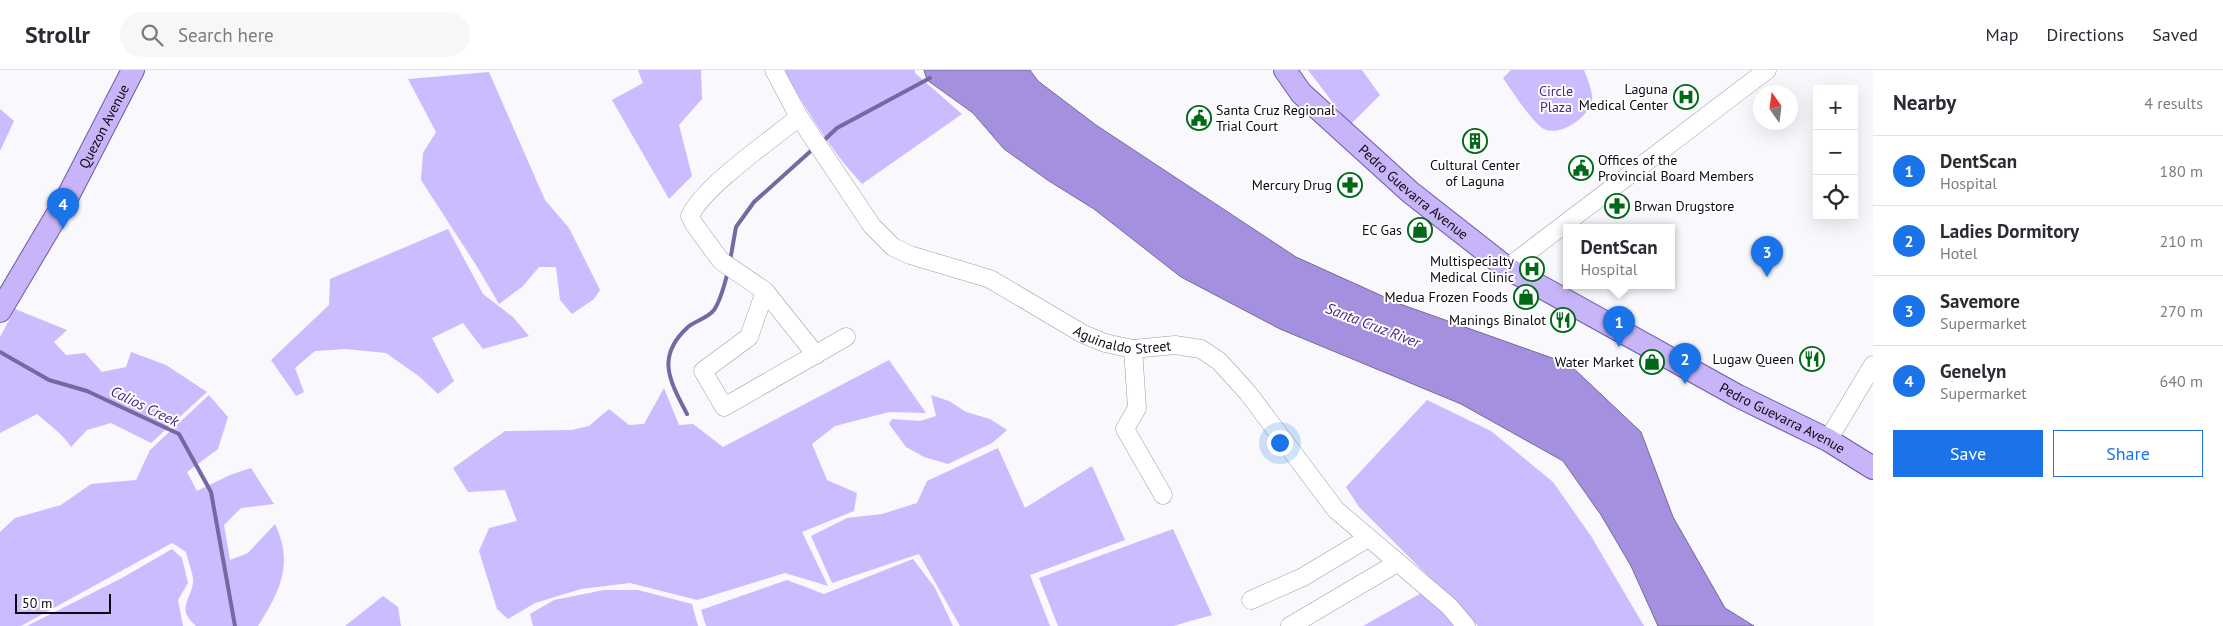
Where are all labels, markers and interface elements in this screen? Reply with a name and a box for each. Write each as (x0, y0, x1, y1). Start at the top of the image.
search box (120, 12, 470, 57)
text: Strollr (25, 19, 90, 50)
icon: search (138, 21, 166, 49)
text: Search here (178, 23, 274, 47)
text: Map (1986, 23, 2018, 46)
text: Directions (2046, 23, 2124, 46)
text: Saved (2152, 23, 2198, 46)
place label: Laguna Medical Center (1579, 80, 1668, 114)
street label: Quezon Avenue (75, 81, 133, 172)
park label: Circle Plaza (1539, 82, 1573, 116)
hospital icon: Laguna Medical Center (1673, 84, 1699, 110)
north arrow (1753, 85, 1798, 130)
map controls (1813, 85, 1858, 220)
button: + (1813, 85, 1858, 130)
text: Nearby (1893, 89, 1956, 116)
text: 4 results (2144, 93, 2203, 113)
place label: Santa Cruz Regional Trial Court (1216, 101, 1335, 135)
public building icon: Santa Cruz Regional Trial Court (1186, 105, 1212, 131)
building icon: Cultural Center of Laguna (1462, 128, 1488, 154)
button: − (1813, 130, 1858, 175)
street label: Pedro Guevarra Avenue (1355, 141, 1472, 243)
text: DentScan (1940, 149, 2017, 173)
place label: Offices of the Provincial Board Members (1598, 151, 1754, 185)
public building icon: Offices of the Provincial Board Members (1568, 155, 1594, 181)
place label: Cultural Center of Laguna (1430, 156, 1520, 190)
text: 1 (1904, 161, 1914, 181)
text: 180 m (2160, 161, 2203, 181)
pharmacy icon: Mercury Drug (1337, 172, 1363, 198)
text: Hospital (1940, 173, 1997, 193)
button: locate (1813, 175, 1858, 220)
place label: Mercury Drug (1252, 176, 1332, 194)
pin: 4 (47, 188, 79, 229)
pharmacy icon: Brwan Drugstore (1604, 193, 1630, 219)
place label: Brwan Drugstore (1634, 197, 1734, 215)
shop icon: EC Gas (1407, 217, 1433, 243)
text: Ladies Dormitory (1940, 219, 2079, 243)
place label: EC Gas (1362, 221, 1402, 239)
popup (1563, 224, 1675, 289)
text: 2 (1904, 231, 1914, 251)
text: 210 m (2160, 231, 2203, 251)
text: DentScan (1580, 235, 1658, 259)
pin: 3 (1751, 236, 1783, 277)
text: Hotel (1940, 243, 1977, 263)
place label: Multispecialty Medical Clinic (1430, 252, 1514, 286)
hospital icon: Multispecialty Medical Clinic (1519, 256, 1545, 282)
text: Hospital (1580, 259, 1638, 279)
shop icon: Medua Frozen Foods (1513, 284, 1539, 310)
place label: Medua Frozen Foods (1385, 288, 1508, 306)
text: Savemore (1940, 289, 2020, 313)
water label: Santa Cruz River (1323, 298, 1424, 352)
text: 3 (1904, 301, 1914, 321)
text: 270 m (2160, 301, 2203, 321)
pin: 1 (1603, 306, 1635, 347)
restaurant icon: Manings Binalot (1550, 307, 1576, 333)
place label: Manings Binalot (1449, 311, 1546, 329)
text: Supermarket (1940, 313, 2027, 333)
street label: Aguinaldo Street (1070, 321, 1172, 358)
pin: 2 (1669, 343, 1701, 384)
restaurant icon: Lugaw Queen (1799, 346, 1825, 372)
shop icon: Water Market (1639, 349, 1665, 375)
place label: Lugaw Queen (1712, 350, 1794, 368)
place label: Water Market (1555, 353, 1634, 371)
text: Genelyn (1940, 359, 2006, 383)
text: 4 (1904, 371, 1914, 391)
text: 640 m (2160, 371, 2203, 391)
street label: Pedro Guevarra Avenue (1716, 379, 1848, 457)
water label: Calios Creek (108, 381, 183, 431)
text: Supermarket (1940, 383, 2027, 403)
your location (1267, 430, 1293, 456)
button: Save (1893, 430, 2043, 477)
button: Share (2053, 430, 2203, 477)
scale bar (15, 591, 111, 614)
text: 50 m (22, 594, 52, 612)

